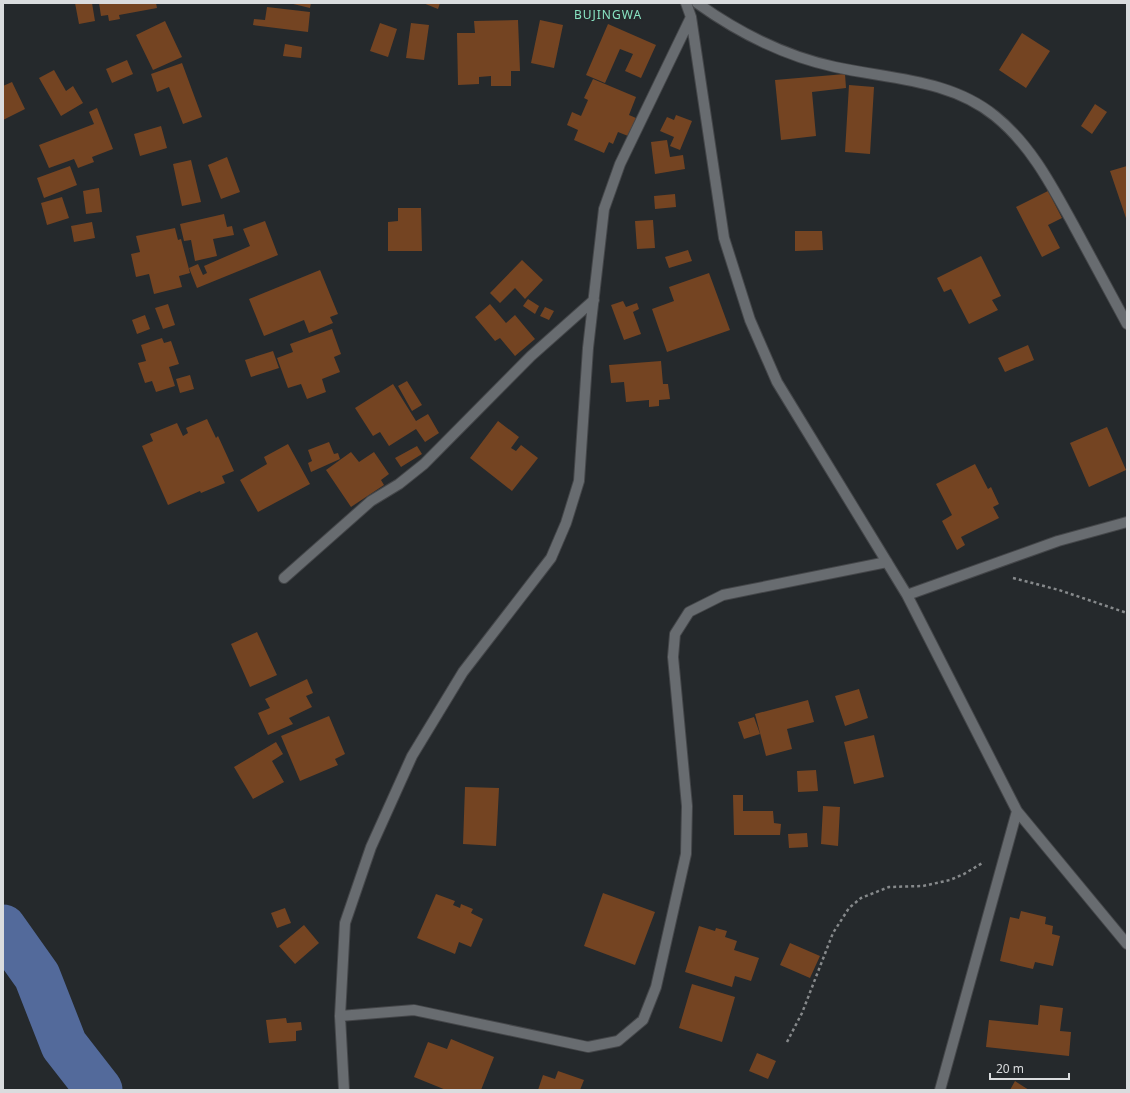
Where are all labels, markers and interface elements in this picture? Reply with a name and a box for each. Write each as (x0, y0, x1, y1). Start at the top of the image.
district label: BUJINGWA (574, 6, 642, 23)
scale bar (990, 1055, 1069, 1081)
text: 20 m (996, 1060, 1024, 1077)

